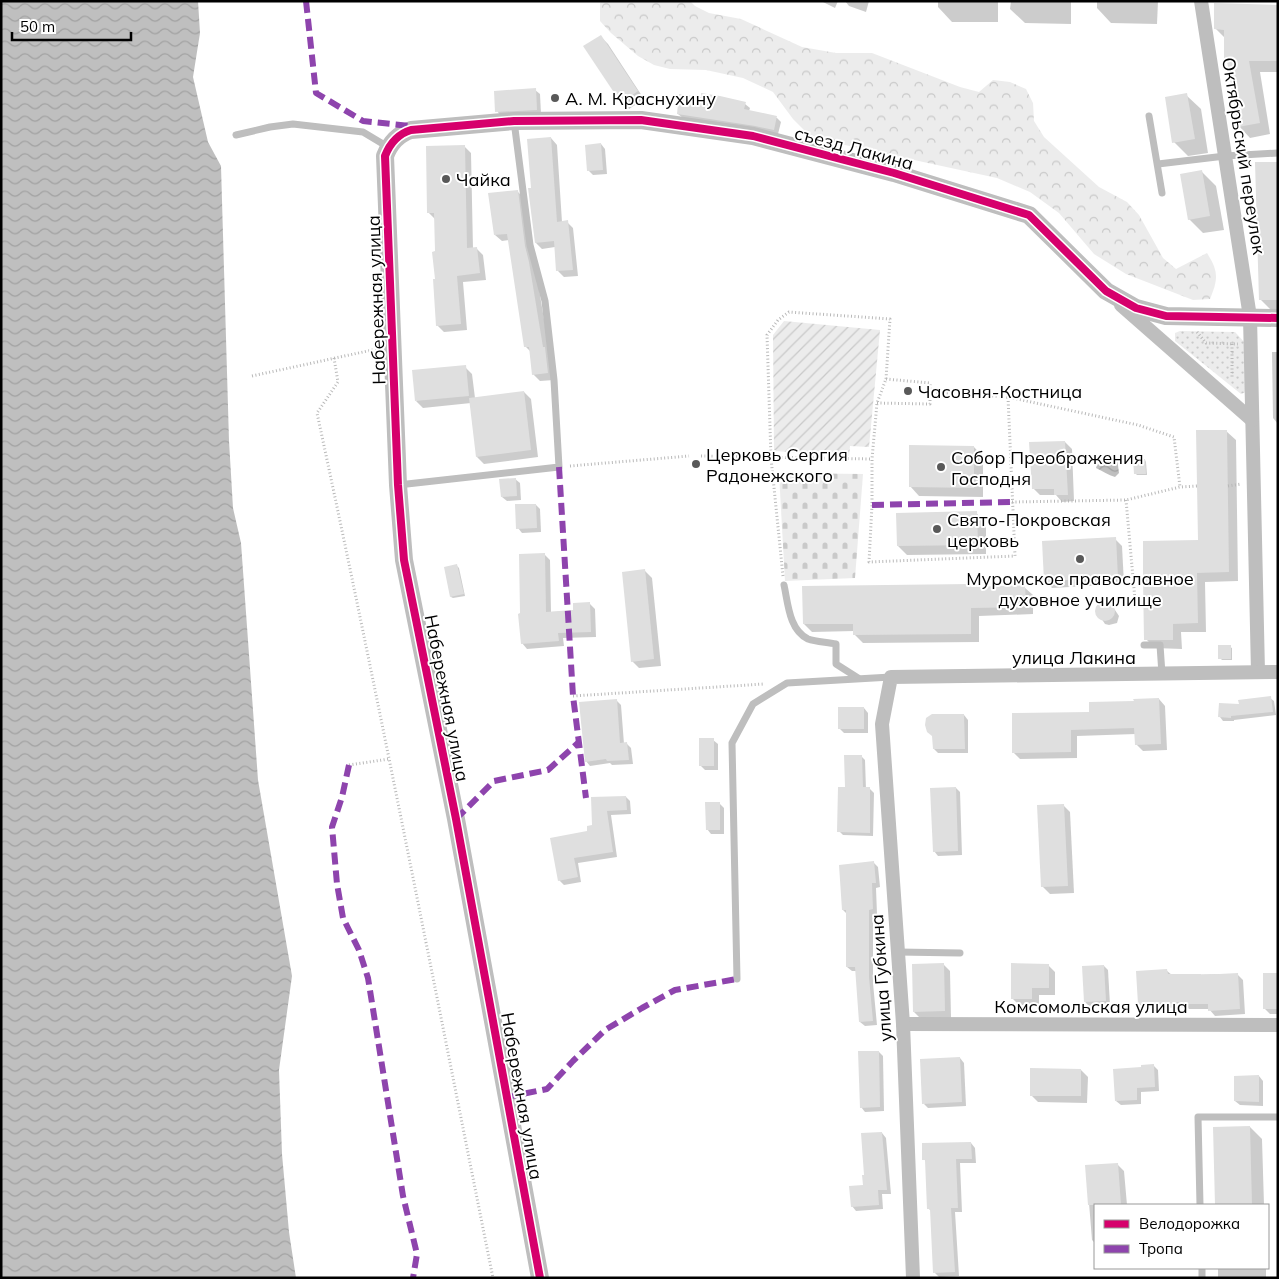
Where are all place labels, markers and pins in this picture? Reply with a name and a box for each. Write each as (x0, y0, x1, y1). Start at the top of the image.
place label: А. М. Краснухину (565, 87, 716, 110)
marker: А. М. Краснухину (549, 92, 561, 104)
place label: Чайка (456, 168, 511, 191)
marker: Чайка (440, 173, 452, 185)
place label: Часовня-Костница (918, 380, 1082, 403)
marker: Часовня-Костница (902, 385, 914, 397)
place label: Церковь Сергия Радонежского (706, 443, 848, 487)
place label: Собор Преображения Господня (951, 446, 1144, 490)
marker: Церковь Сергия Радонежского (690, 458, 702, 470)
marker: Собор Преображения Господня (935, 461, 947, 473)
place label: Свято-Покровская церковь (947, 508, 1111, 552)
marker: Свято-Покровская церковь (931, 523, 943, 535)
marker: Муромское православное духовное училище (1074, 553, 1086, 565)
place label: Муромское православное духовное училище (966, 567, 1194, 611)

